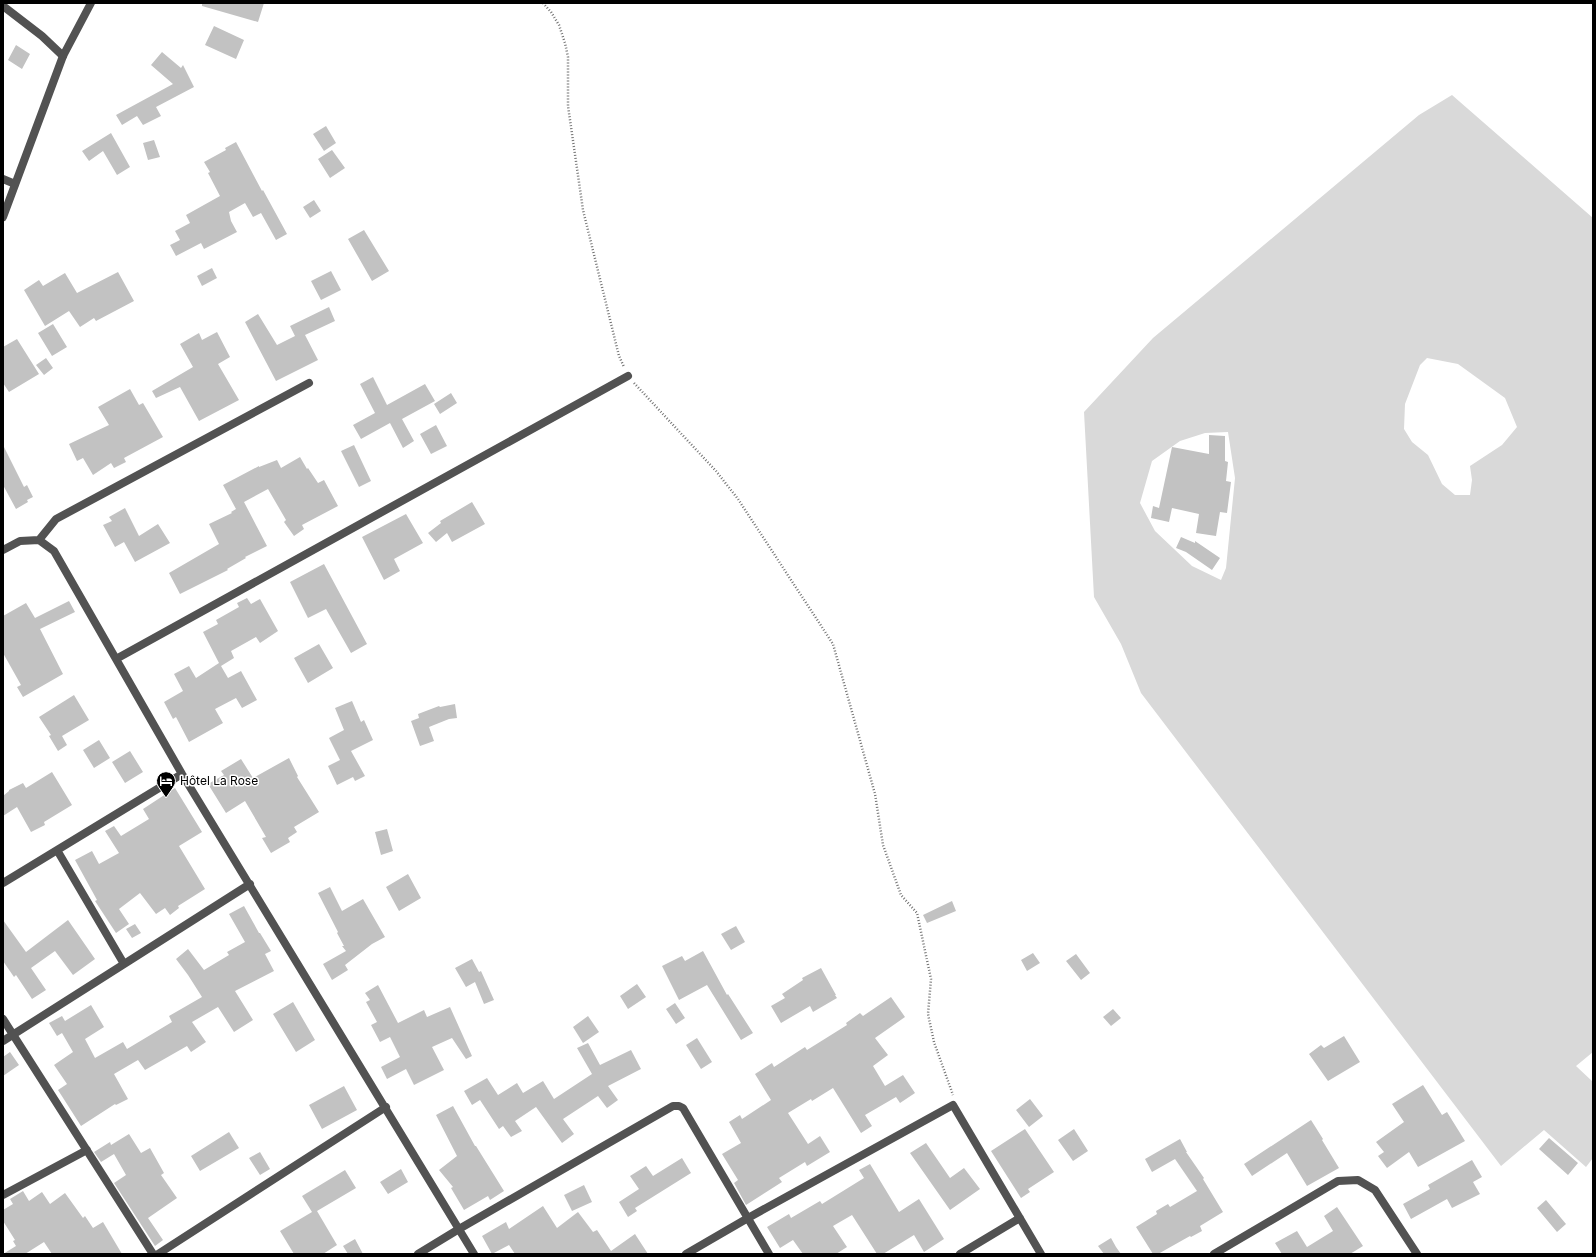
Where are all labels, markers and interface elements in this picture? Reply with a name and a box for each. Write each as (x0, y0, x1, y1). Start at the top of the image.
hotel icon: Hôtel La Rose (155, 770, 177, 798)
place label: Hôtel La Rose (180, 773, 258, 788)

